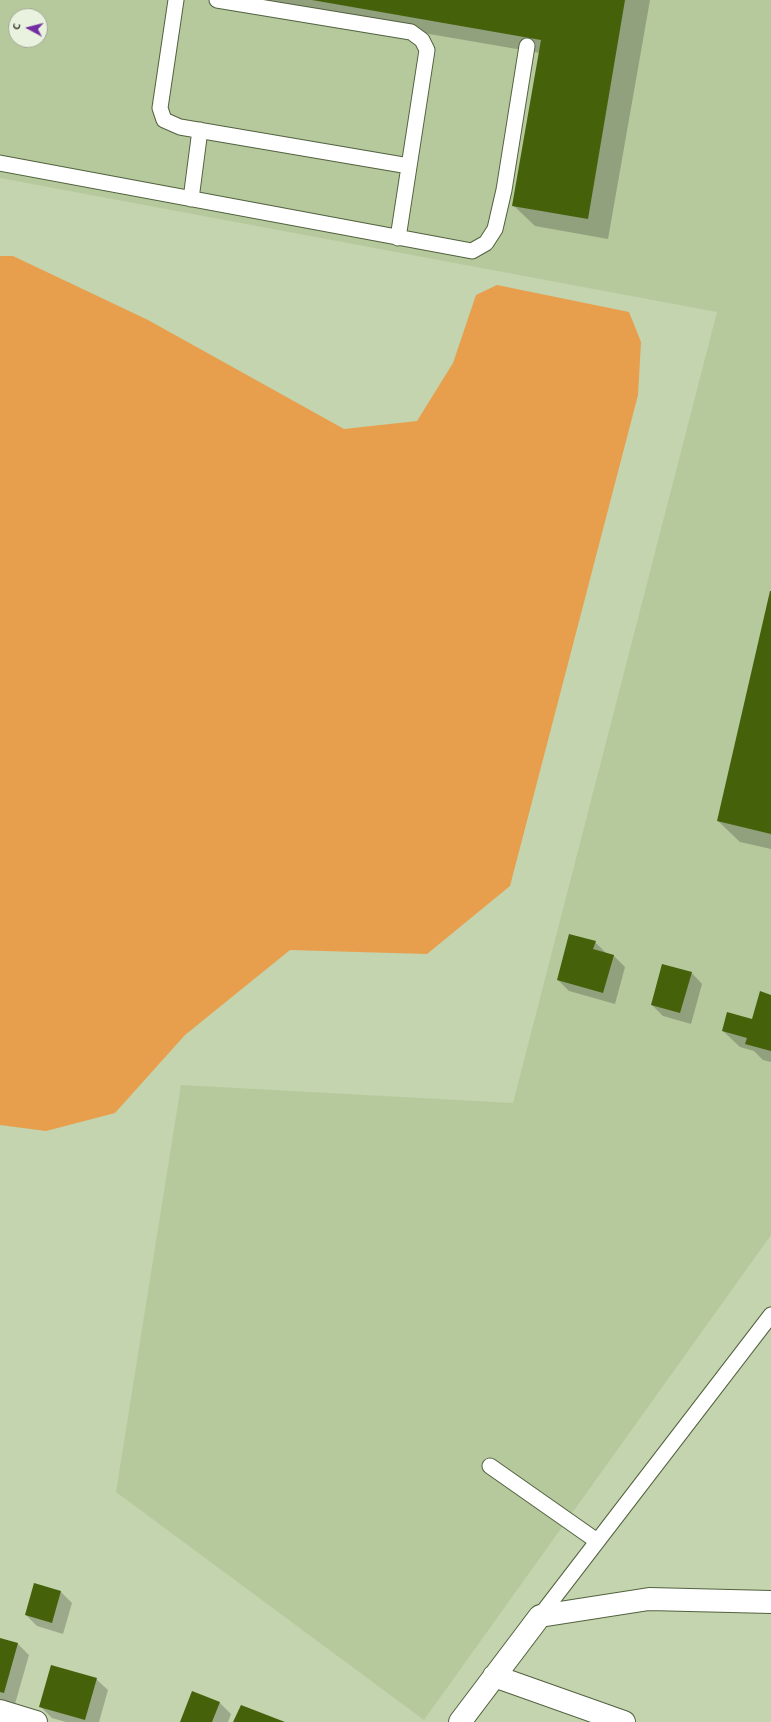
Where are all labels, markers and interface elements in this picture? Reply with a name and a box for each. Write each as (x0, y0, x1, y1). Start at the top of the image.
north arrow (8, 8, 48, 48)
text: С (11, 23, 22, 30)

